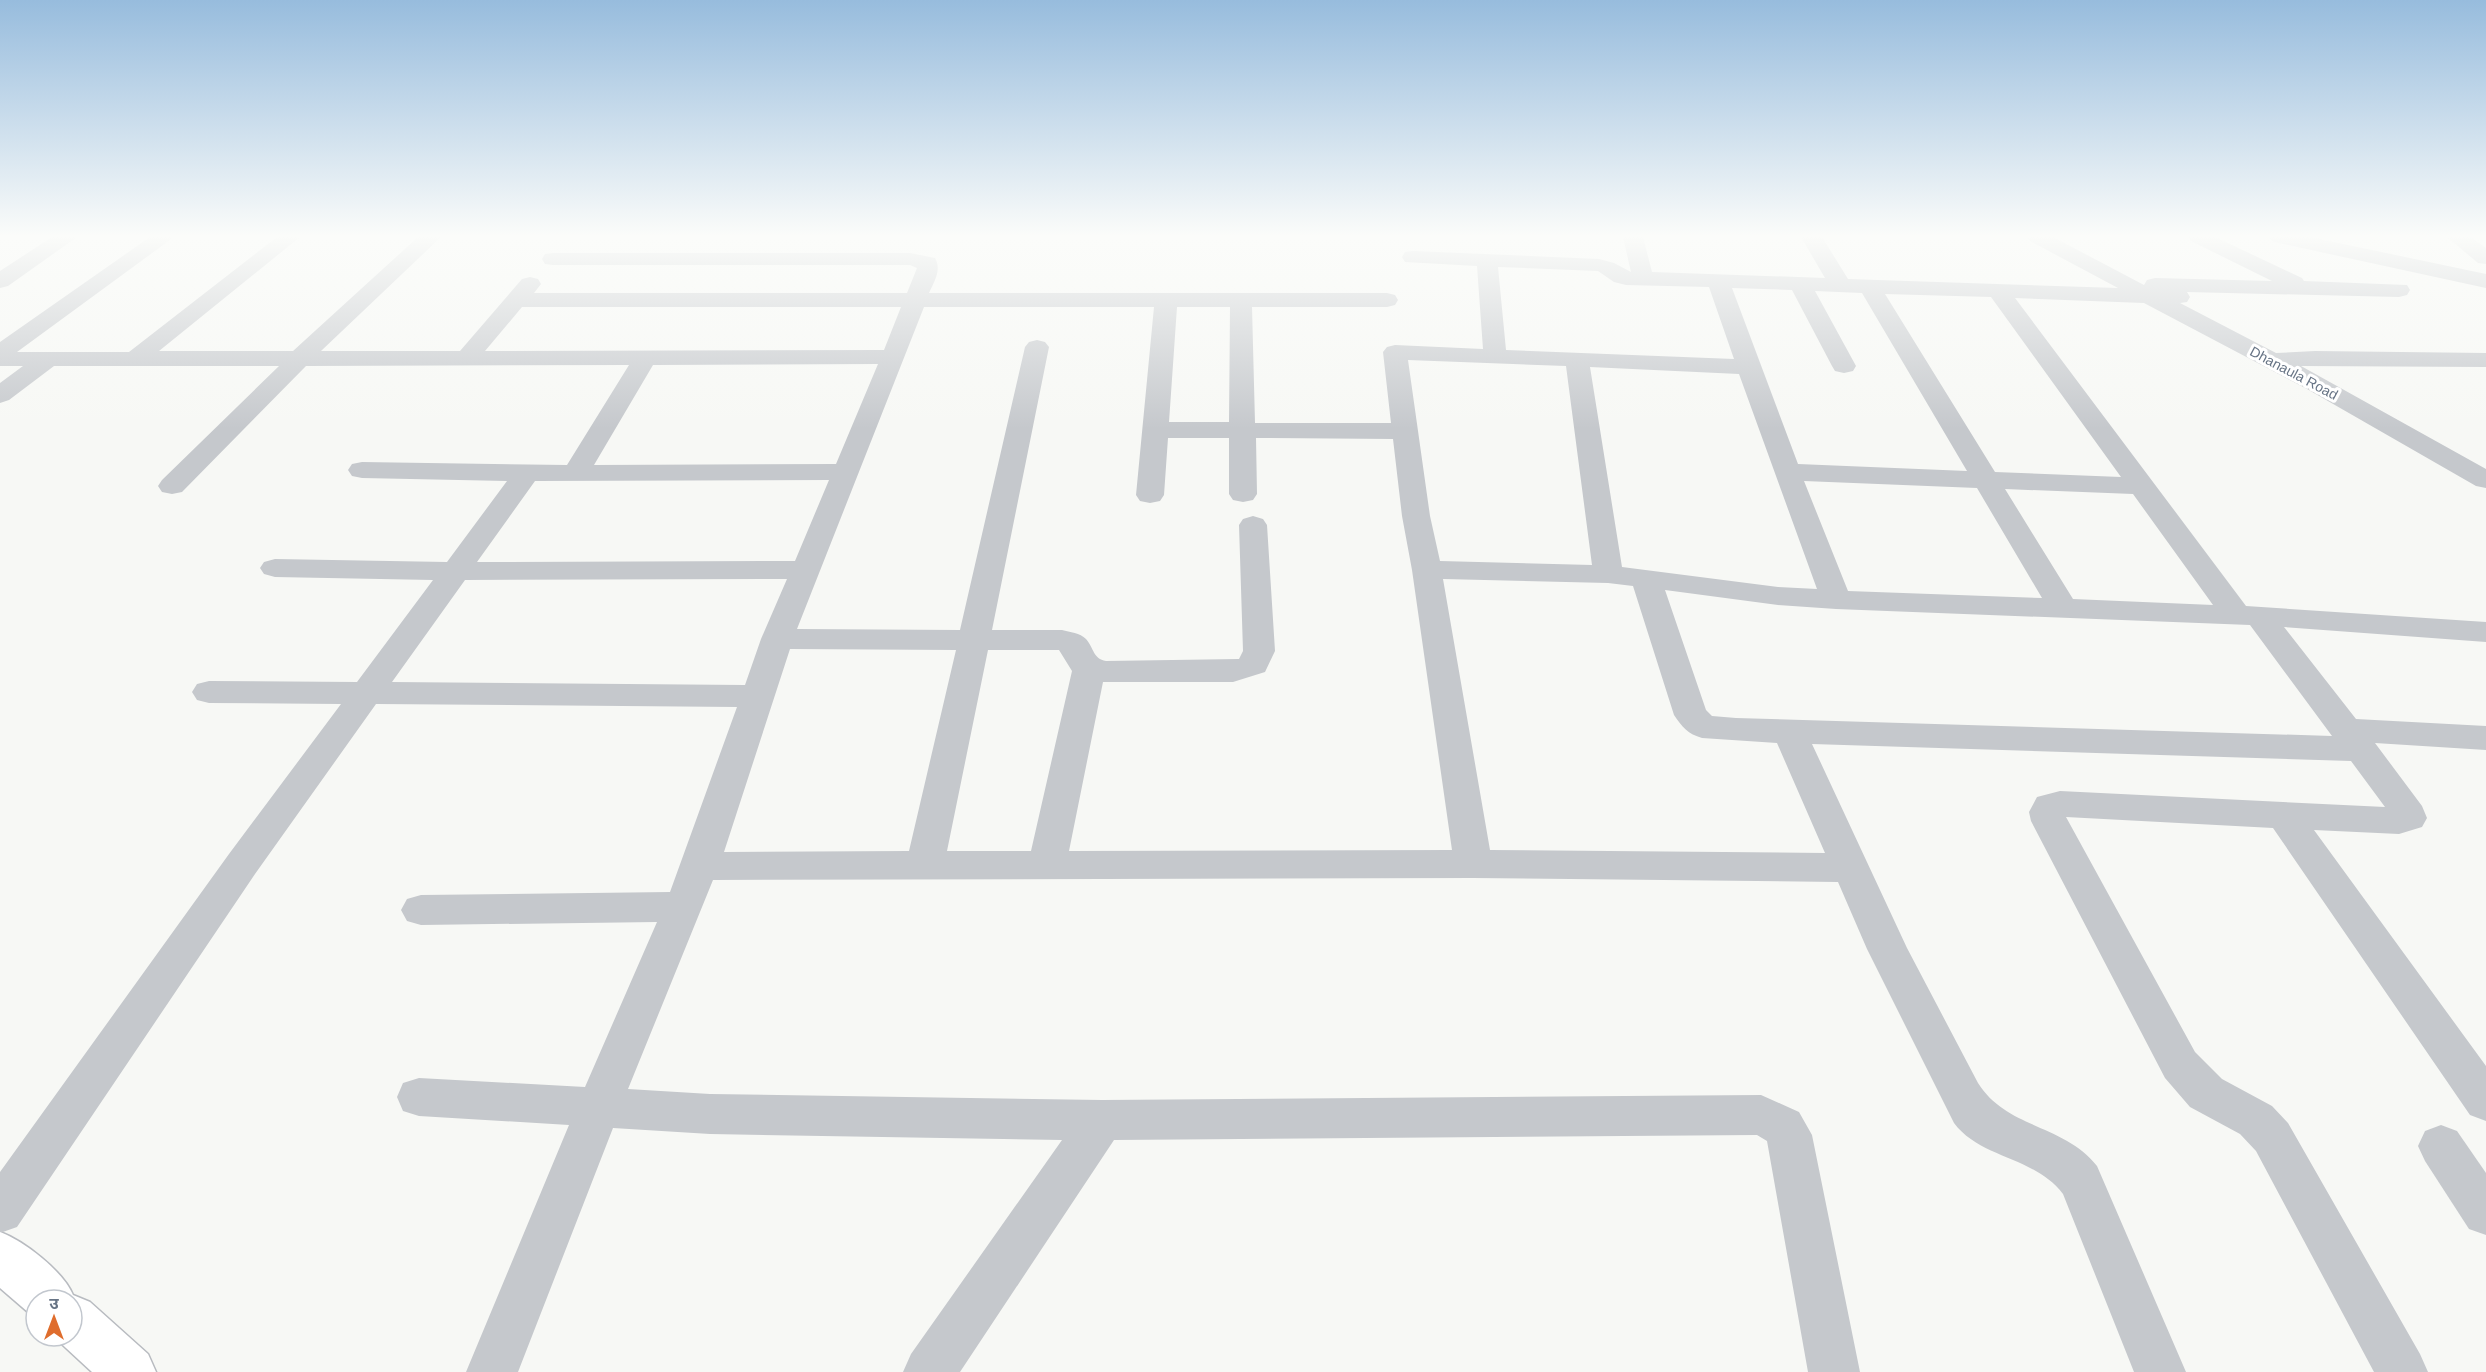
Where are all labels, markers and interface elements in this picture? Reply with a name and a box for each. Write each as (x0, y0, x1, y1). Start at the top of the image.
street label: Dhanaula Road (2247, 343, 2341, 403)
north arrow (24, 1288, 84, 1348)
text: उ (49, 1295, 59, 1312)

